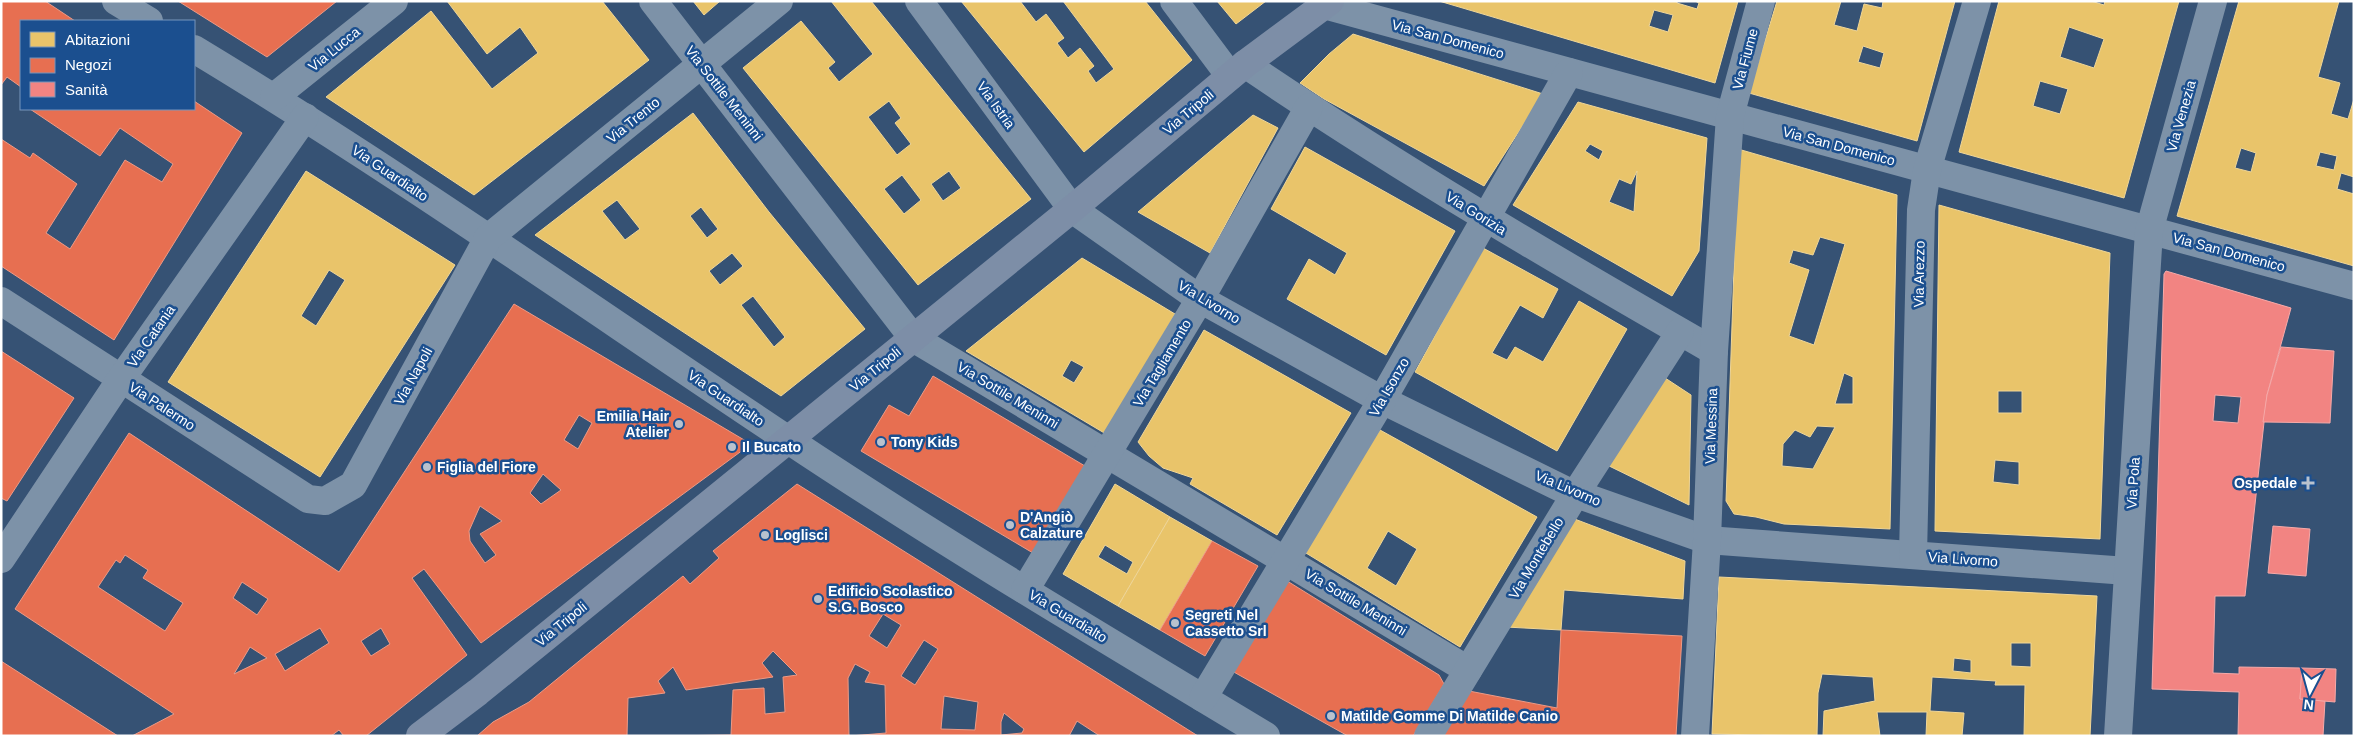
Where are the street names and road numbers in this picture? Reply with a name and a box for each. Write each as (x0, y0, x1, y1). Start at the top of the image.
street label: Via San Domenico (1390, 16, 1506, 62)
street label: Via Lucca (305, 23, 363, 74)
street label: Via Fiume (1729, 26, 1761, 91)
street label: Via Sottile Meninni (682, 42, 766, 144)
street label: Via Istria (974, 78, 1019, 132)
street label: Via Venezia (2163, 78, 2199, 154)
street label: Via Tripoli (1159, 86, 1217, 138)
street label: Via Trento (603, 94, 663, 146)
street label: Via San Domenico (1781, 123, 1897, 169)
street label: Via Guardialto (349, 142, 431, 204)
street label: Via Gorizia (1443, 188, 1509, 238)
street label: Via San Domenico (2171, 229, 2287, 275)
street label: Via Arezzo (1910, 240, 1928, 307)
street label: Via Livorno (1175, 277, 1243, 327)
street label: Via Catania (124, 302, 178, 370)
street label: Via Tagliamento (1130, 316, 1194, 410)
street label: Via Napoli (391, 344, 435, 408)
street label: Via Tripoli (846, 344, 904, 394)
street label: Via Isonzo (1366, 355, 1412, 419)
street label: Via Sottile Meninni (954, 358, 1062, 432)
street label: Via Guardialto (685, 367, 767, 429)
street label: Via Palermo (126, 379, 198, 434)
street label: Via Messina (1702, 388, 1720, 464)
street label: Via Pola (2123, 456, 2143, 509)
street label: Via Livorno (1533, 467, 1603, 509)
street label: Via Montebello (1505, 514, 1567, 602)
street label: Via Livorno (1928, 549, 1999, 569)
street label: Via Sottile Meninni (1302, 565, 1410, 639)
street label: Via Guardialto (1026, 586, 1110, 646)
street label: Via Tripoli (532, 599, 590, 649)

